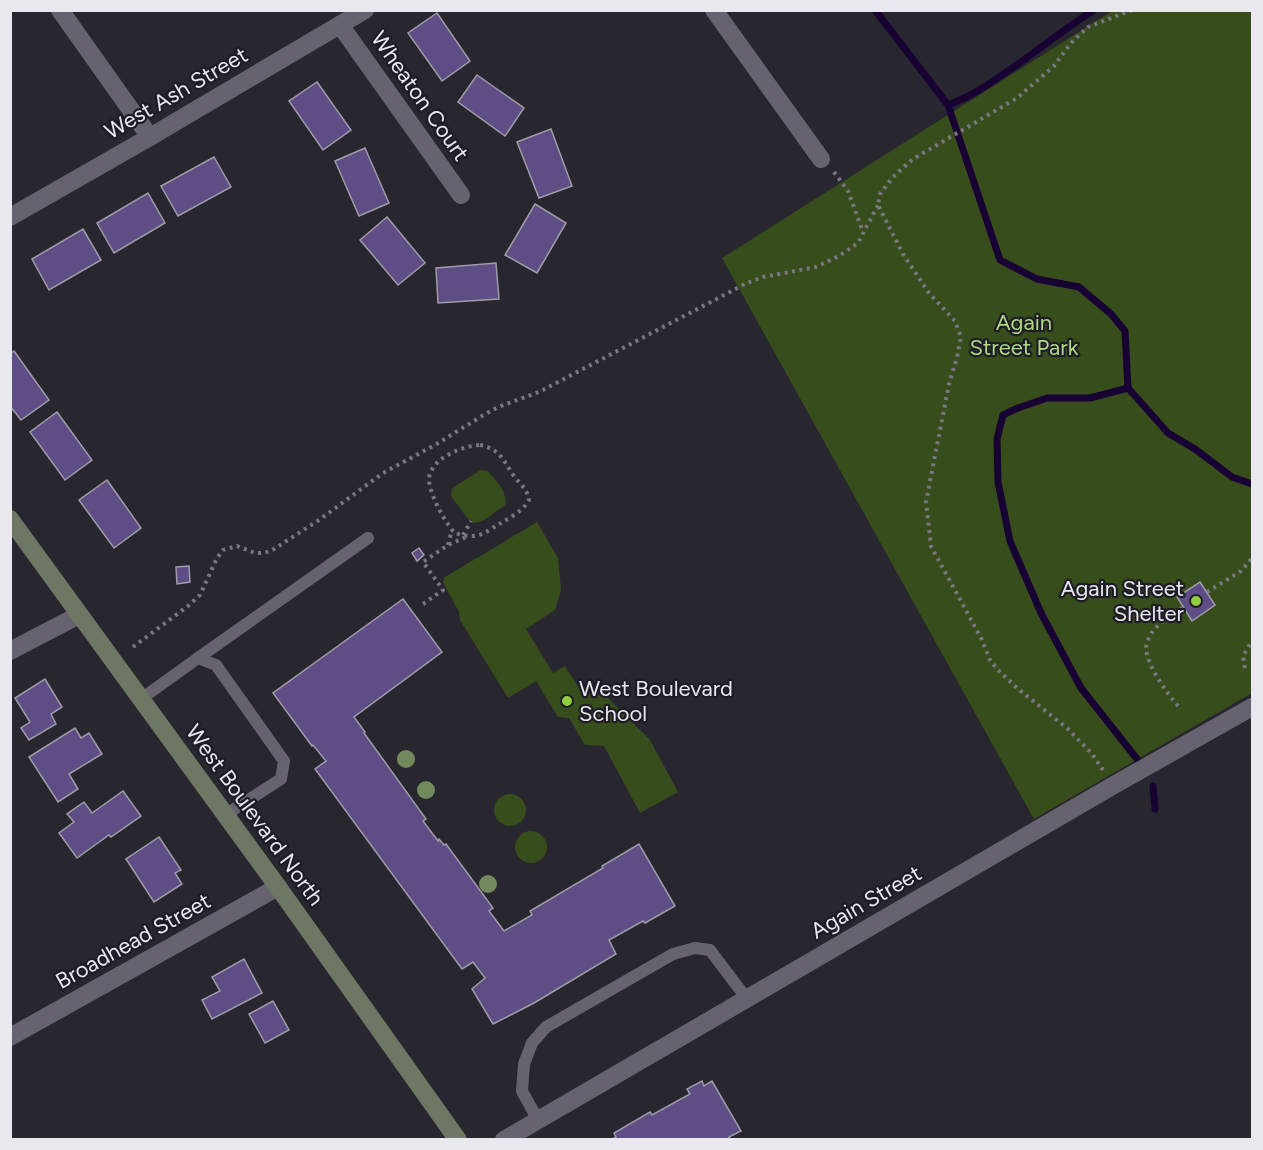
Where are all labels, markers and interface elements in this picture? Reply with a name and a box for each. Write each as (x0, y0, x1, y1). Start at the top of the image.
street label: Wheaton Court (365, 26, 475, 166)
street label: West Ash Street (100, 41, 252, 145)
park label: Again Street Park (970, 309, 1079, 361)
place label: Again Street Shelter (1061, 575, 1185, 627)
marker: Again Street Shelter (1189, 594, 1203, 608)
place label: West Boulevard School (579, 675, 733, 727)
marker: West Boulevard School (560, 694, 574, 708)
street label: West Boulevard North (180, 719, 330, 911)
street label: Again Street (806, 859, 926, 945)
street label: Broadhead Street (51, 887, 215, 995)

